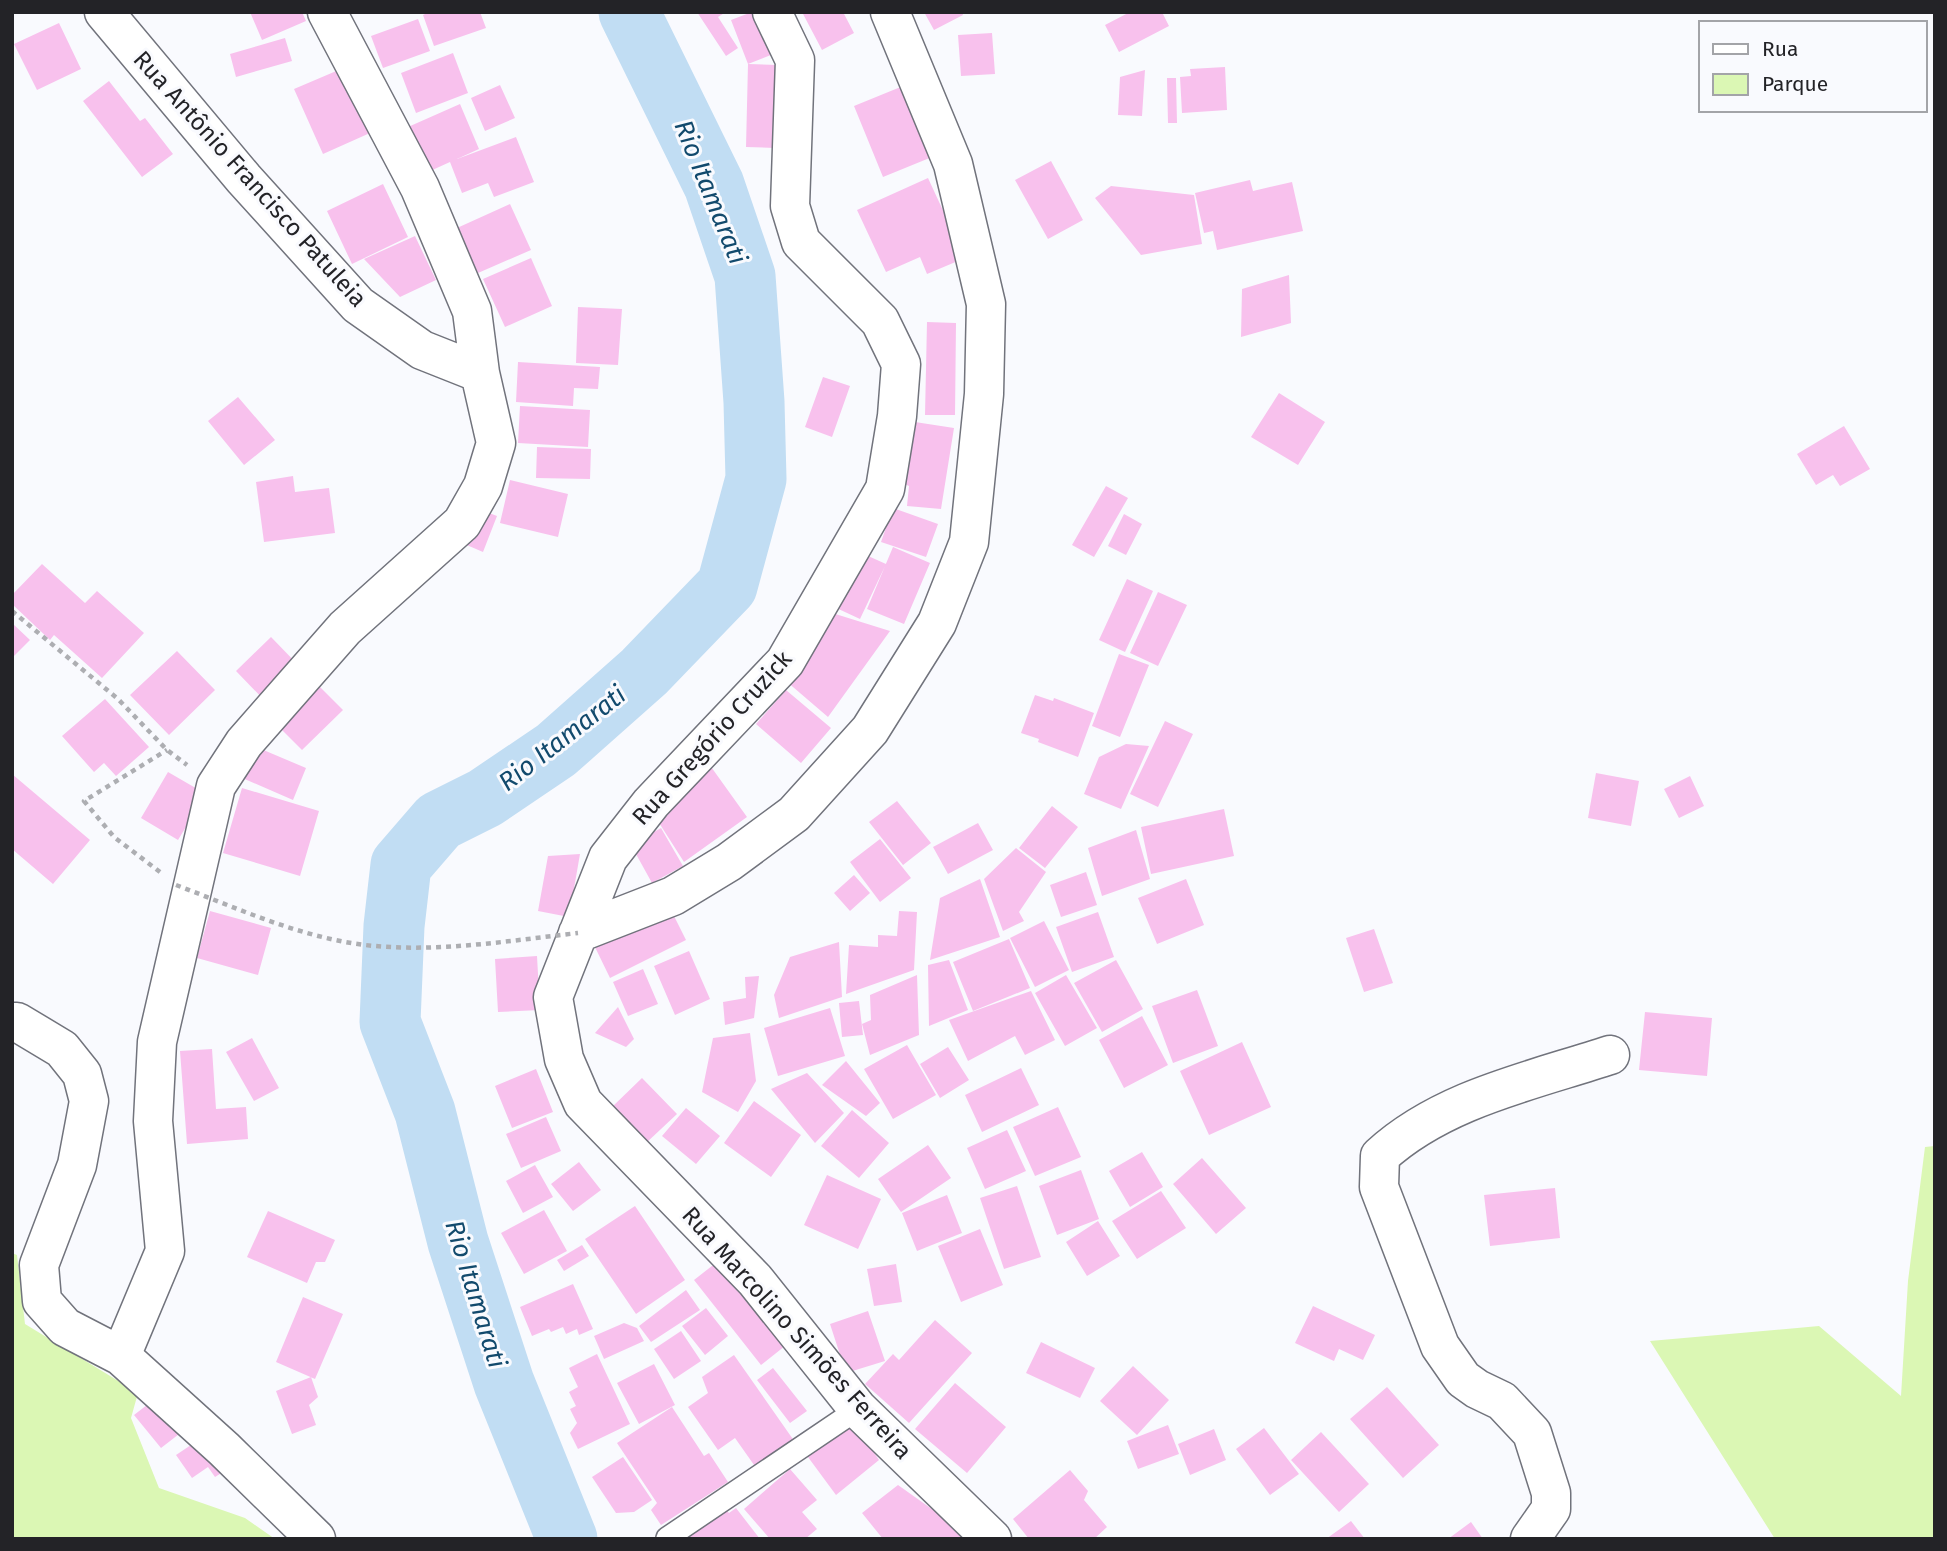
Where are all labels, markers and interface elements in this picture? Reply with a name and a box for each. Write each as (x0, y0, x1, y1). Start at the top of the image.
legend (1699, 21, 1926, 112)
text: Rua (1762, 36, 1798, 62)
street label: Rua Antônio Francisco Patuleia (128, 45, 372, 313)
text: Parque (1762, 71, 1828, 97)
water label: Rio Itamarati (668, 115, 754, 269)
street label: Rua Gregório Cruzick (626, 645, 798, 831)
water label: Rio Itamarati (493, 679, 632, 798)
street label: Rua Marcolino Simões Ferreira (676, 1201, 918, 1465)
water label: Rio Itamarati (438, 1216, 513, 1372)

